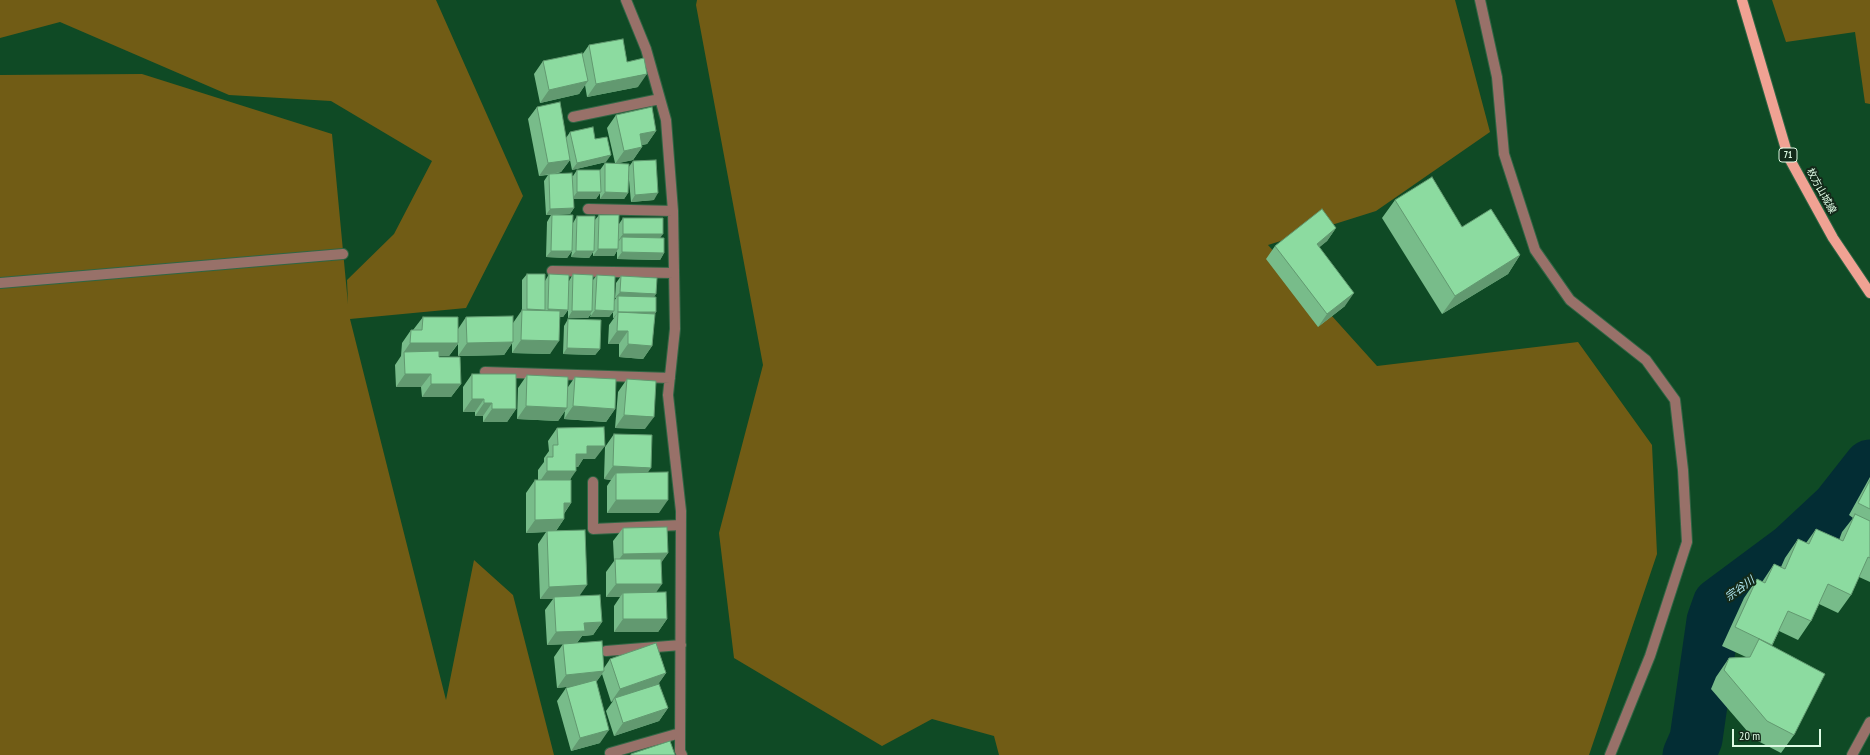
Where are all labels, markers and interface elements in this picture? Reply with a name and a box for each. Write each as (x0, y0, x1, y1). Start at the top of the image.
road number: 71 (1779, 148, 1797, 162)
street label: 枚方山城線 (1804, 166, 1838, 216)
water label: 宗谷川 (1723, 574, 1757, 604)
scale bar (1734, 721, 1823, 747)
text: 20 m (1739, 728, 1760, 743)

